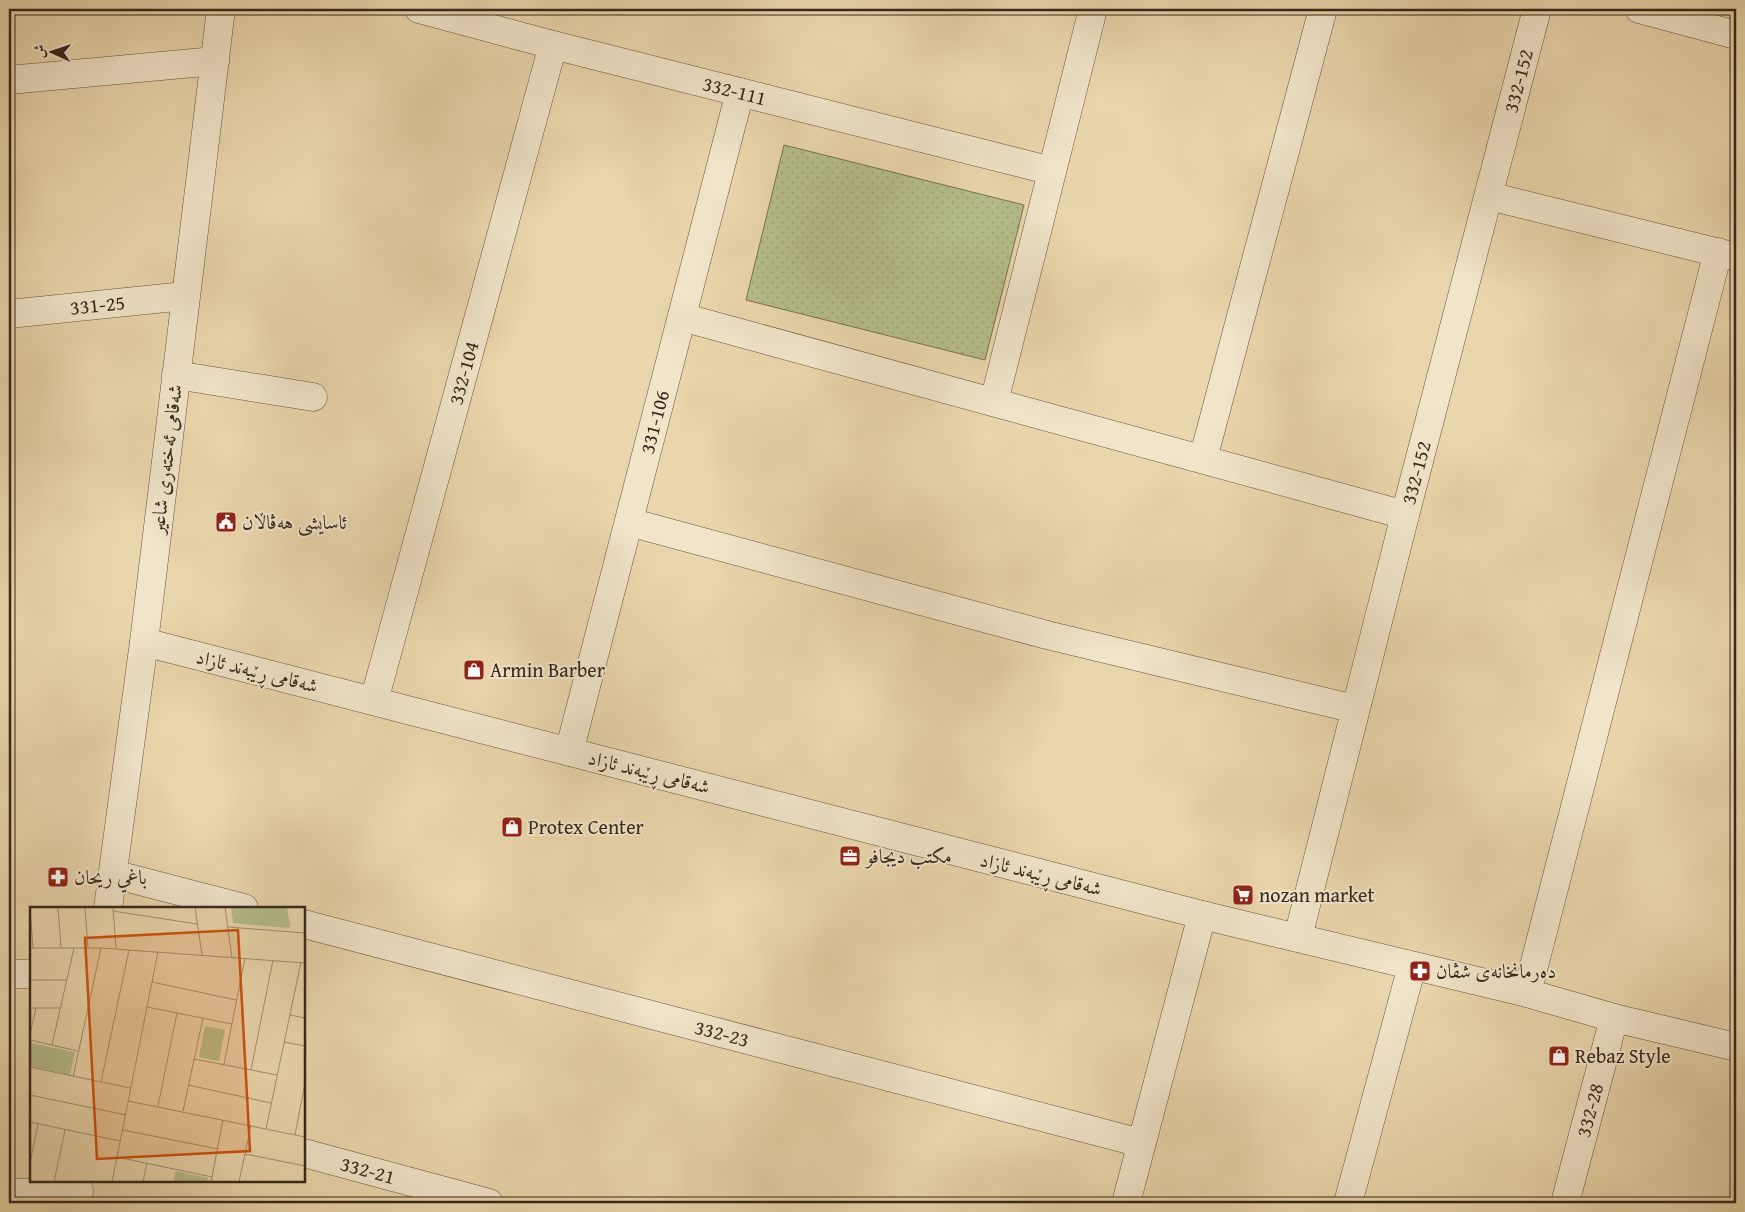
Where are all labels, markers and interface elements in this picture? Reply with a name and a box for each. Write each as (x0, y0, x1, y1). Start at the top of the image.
north arrow (28, 28, 78, 78)
text: ش (29, 44, 49, 59)
street label: 332-152 (1496, 46, 1540, 116)
street label: 332-111 (700, 68, 770, 112)
street label: 331-25 (69, 287, 126, 322)
street label: 332-104 (441, 338, 486, 408)
street label: شەقامی ئەختەری شاعیر (142, 383, 189, 537)
street label: 331-106 (632, 387, 676, 457)
street label: 332-152 (1393, 438, 1438, 508)
place label: ئاسایشی هەڤاڵان (242, 507, 347, 537)
public building icon: ئاسایشی هەڤاڵان (214, 510, 238, 534)
street label: شەقامی ڕێبەند ئازاد (193, 641, 321, 702)
place label: Armin Barber (490, 655, 605, 684)
shop icon: Armin Barber (462, 658, 486, 682)
street label: شەقامی ڕێبەند ئازاد (585, 742, 713, 803)
place label: Protex Center (528, 812, 644, 841)
shop icon: Protex Center (500, 815, 524, 839)
place label: مكتب ديجافو (864, 841, 952, 870)
office icon: مكتب ديجافو (838, 844, 862, 868)
street label: شەقامی ڕێبەند ئازاد (977, 844, 1105, 905)
place label: باغي ريحان (74, 862, 147, 893)
pharmacy icon: باغي ريحان (46, 865, 70, 889)
place label: nozan market (1259, 880, 1375, 909)
supermarket icon: nozan market (1231, 883, 1255, 907)
inset map (30, 907, 305, 1182)
place label: دەرمانخانەی شڤان (1436, 956, 1556, 985)
pharmacy icon: دەرمانخانەی شڤان (1408, 959, 1432, 983)
street label: 332-23 (692, 1012, 752, 1054)
place label: Rebaz Style (1575, 1041, 1671, 1070)
shop icon: Rebaz Style (1547, 1044, 1571, 1068)
street label: 332-28 (1568, 1080, 1610, 1140)
street label: 332-21 (337, 1149, 398, 1191)

